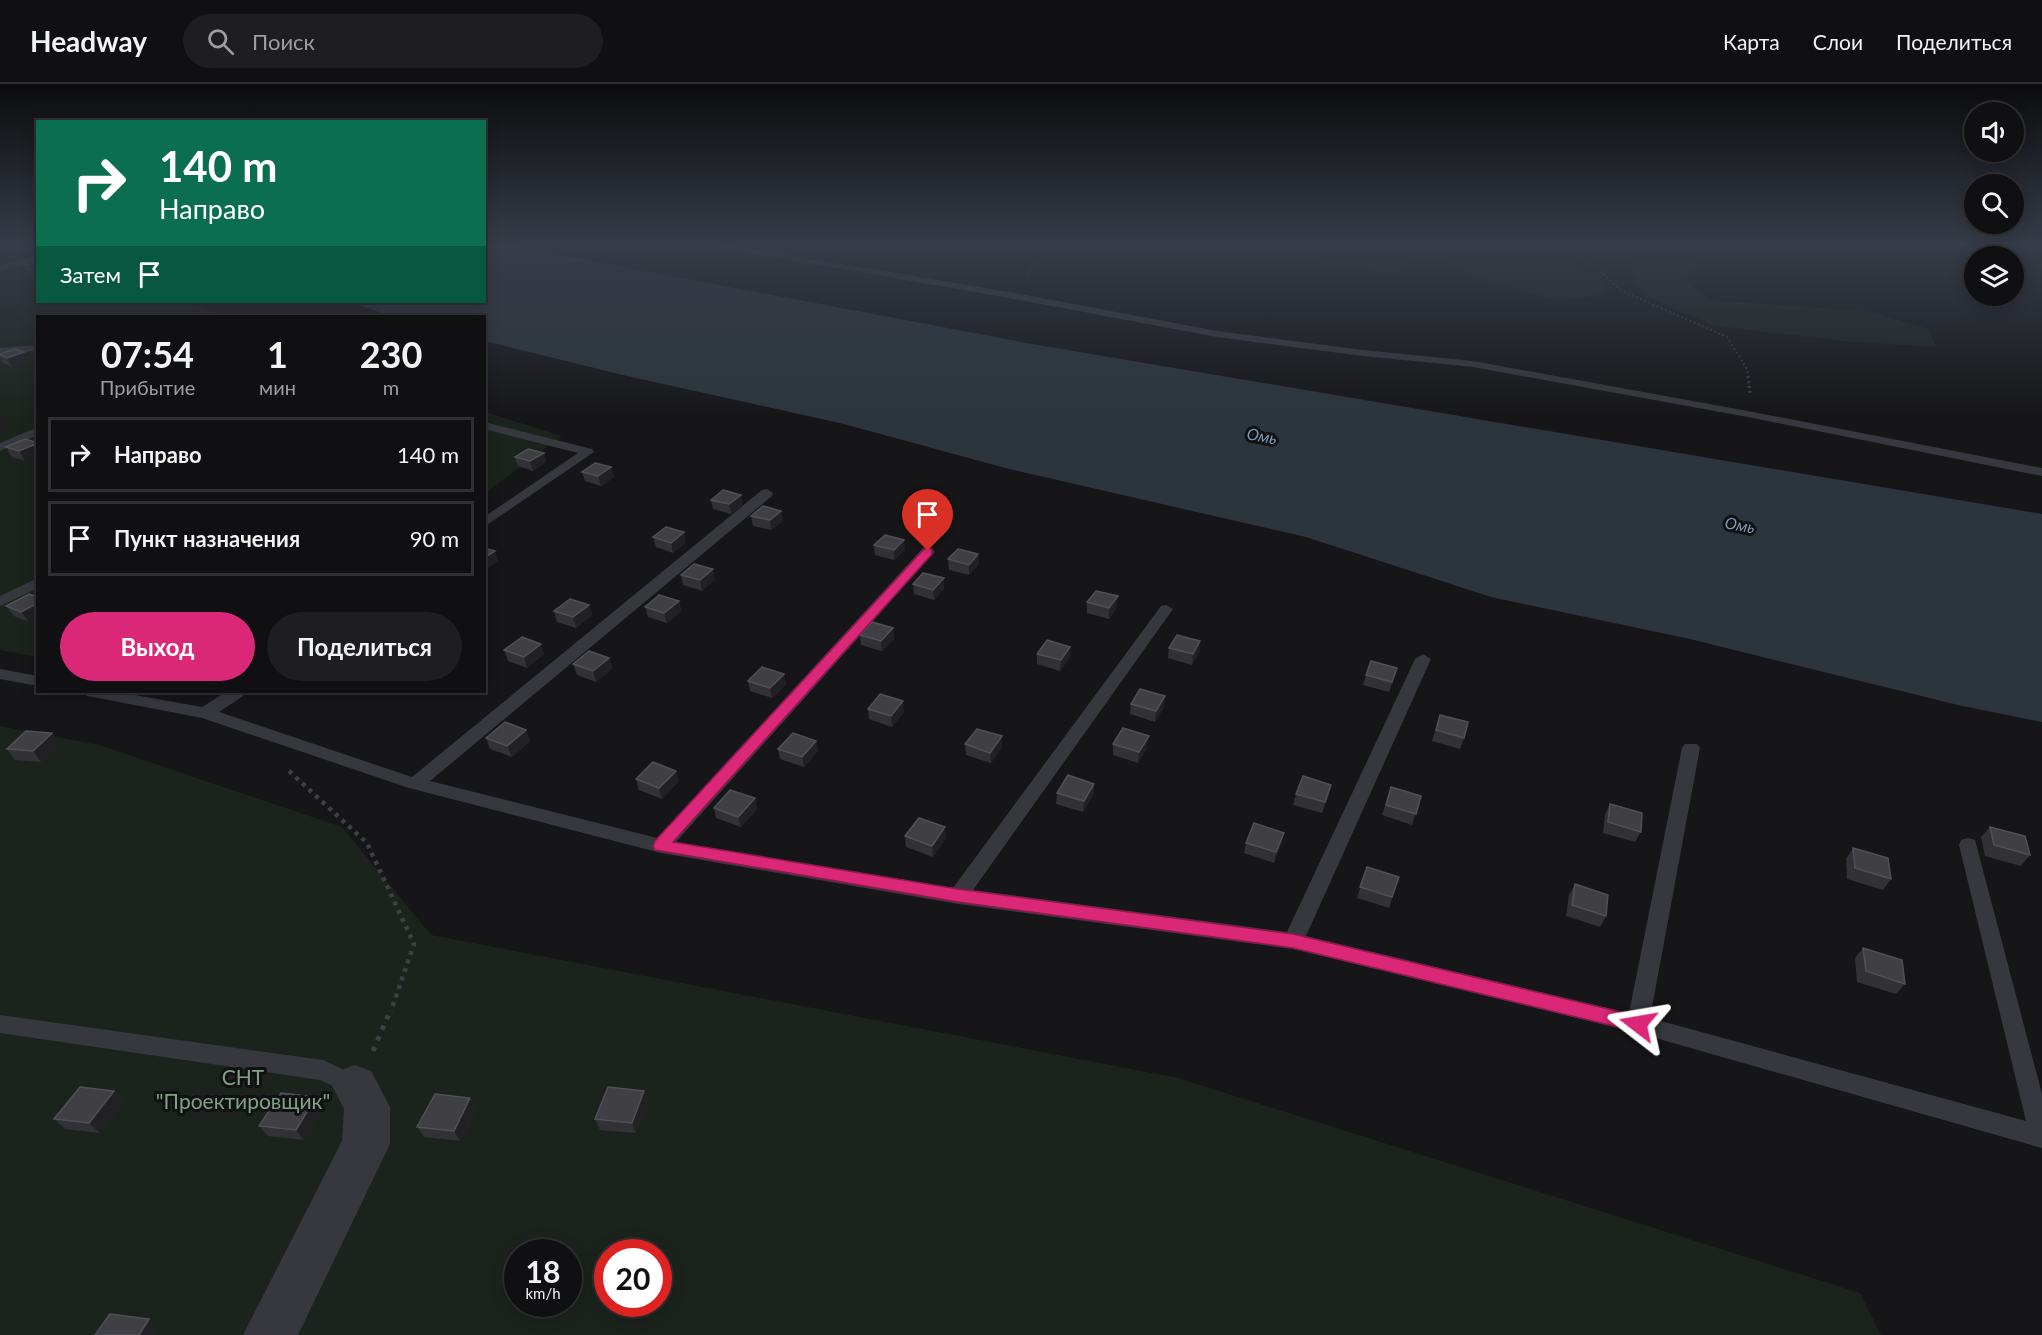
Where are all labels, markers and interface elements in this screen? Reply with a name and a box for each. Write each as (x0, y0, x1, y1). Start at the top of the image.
search box (183, 14, 603, 68)
text: Headway (30, 24, 147, 58)
icon: search (204, 25, 237, 58)
text: Поиск (252, 28, 315, 55)
text: Карта (1723, 29, 1780, 54)
text: Слои (1813, 29, 1863, 54)
text: Поделиться (1896, 29, 2012, 54)
map controls (1964, 102, 2024, 306)
button: sound (1964, 102, 2024, 162)
text: 140 m (159, 141, 277, 191)
icon: right (60, 144, 138, 222)
button: search (1964, 174, 2024, 234)
text: Направо (159, 192, 265, 225)
button: layers (1964, 246, 2024, 306)
icon: arrive (133, 258, 166, 291)
text: Затем (60, 261, 121, 288)
text: 07:54 (101, 332, 194, 376)
text: 1 (267, 332, 288, 376)
text: 230 (360, 332, 422, 376)
text: Прибытие (100, 375, 195, 399)
text: мин (259, 375, 296, 399)
text: m (383, 375, 399, 399)
water label: Омь (1246, 423, 1279, 448)
icon: right (63, 438, 96, 471)
text: Направо (114, 441, 202, 468)
text: 140 m (397, 441, 459, 468)
pin (902, 489, 953, 551)
icon: arrive (911, 498, 944, 531)
water label: Омь (1724, 512, 1757, 537)
icon: arrive (63, 522, 96, 555)
text: Пункт назначения (114, 525, 300, 552)
text: 90 m (410, 525, 459, 552)
button: Выход (60, 612, 255, 681)
button: Поделиться (267, 612, 462, 681)
position arrow (1606, 992, 1670, 1056)
park label: СНТ "Проектировщик" (156, 1064, 330, 1113)
speed limit sign: 20 (594, 1239, 672, 1317)
text: 18 (526, 1253, 560, 1289)
text: km/h (525, 1284, 561, 1302)

